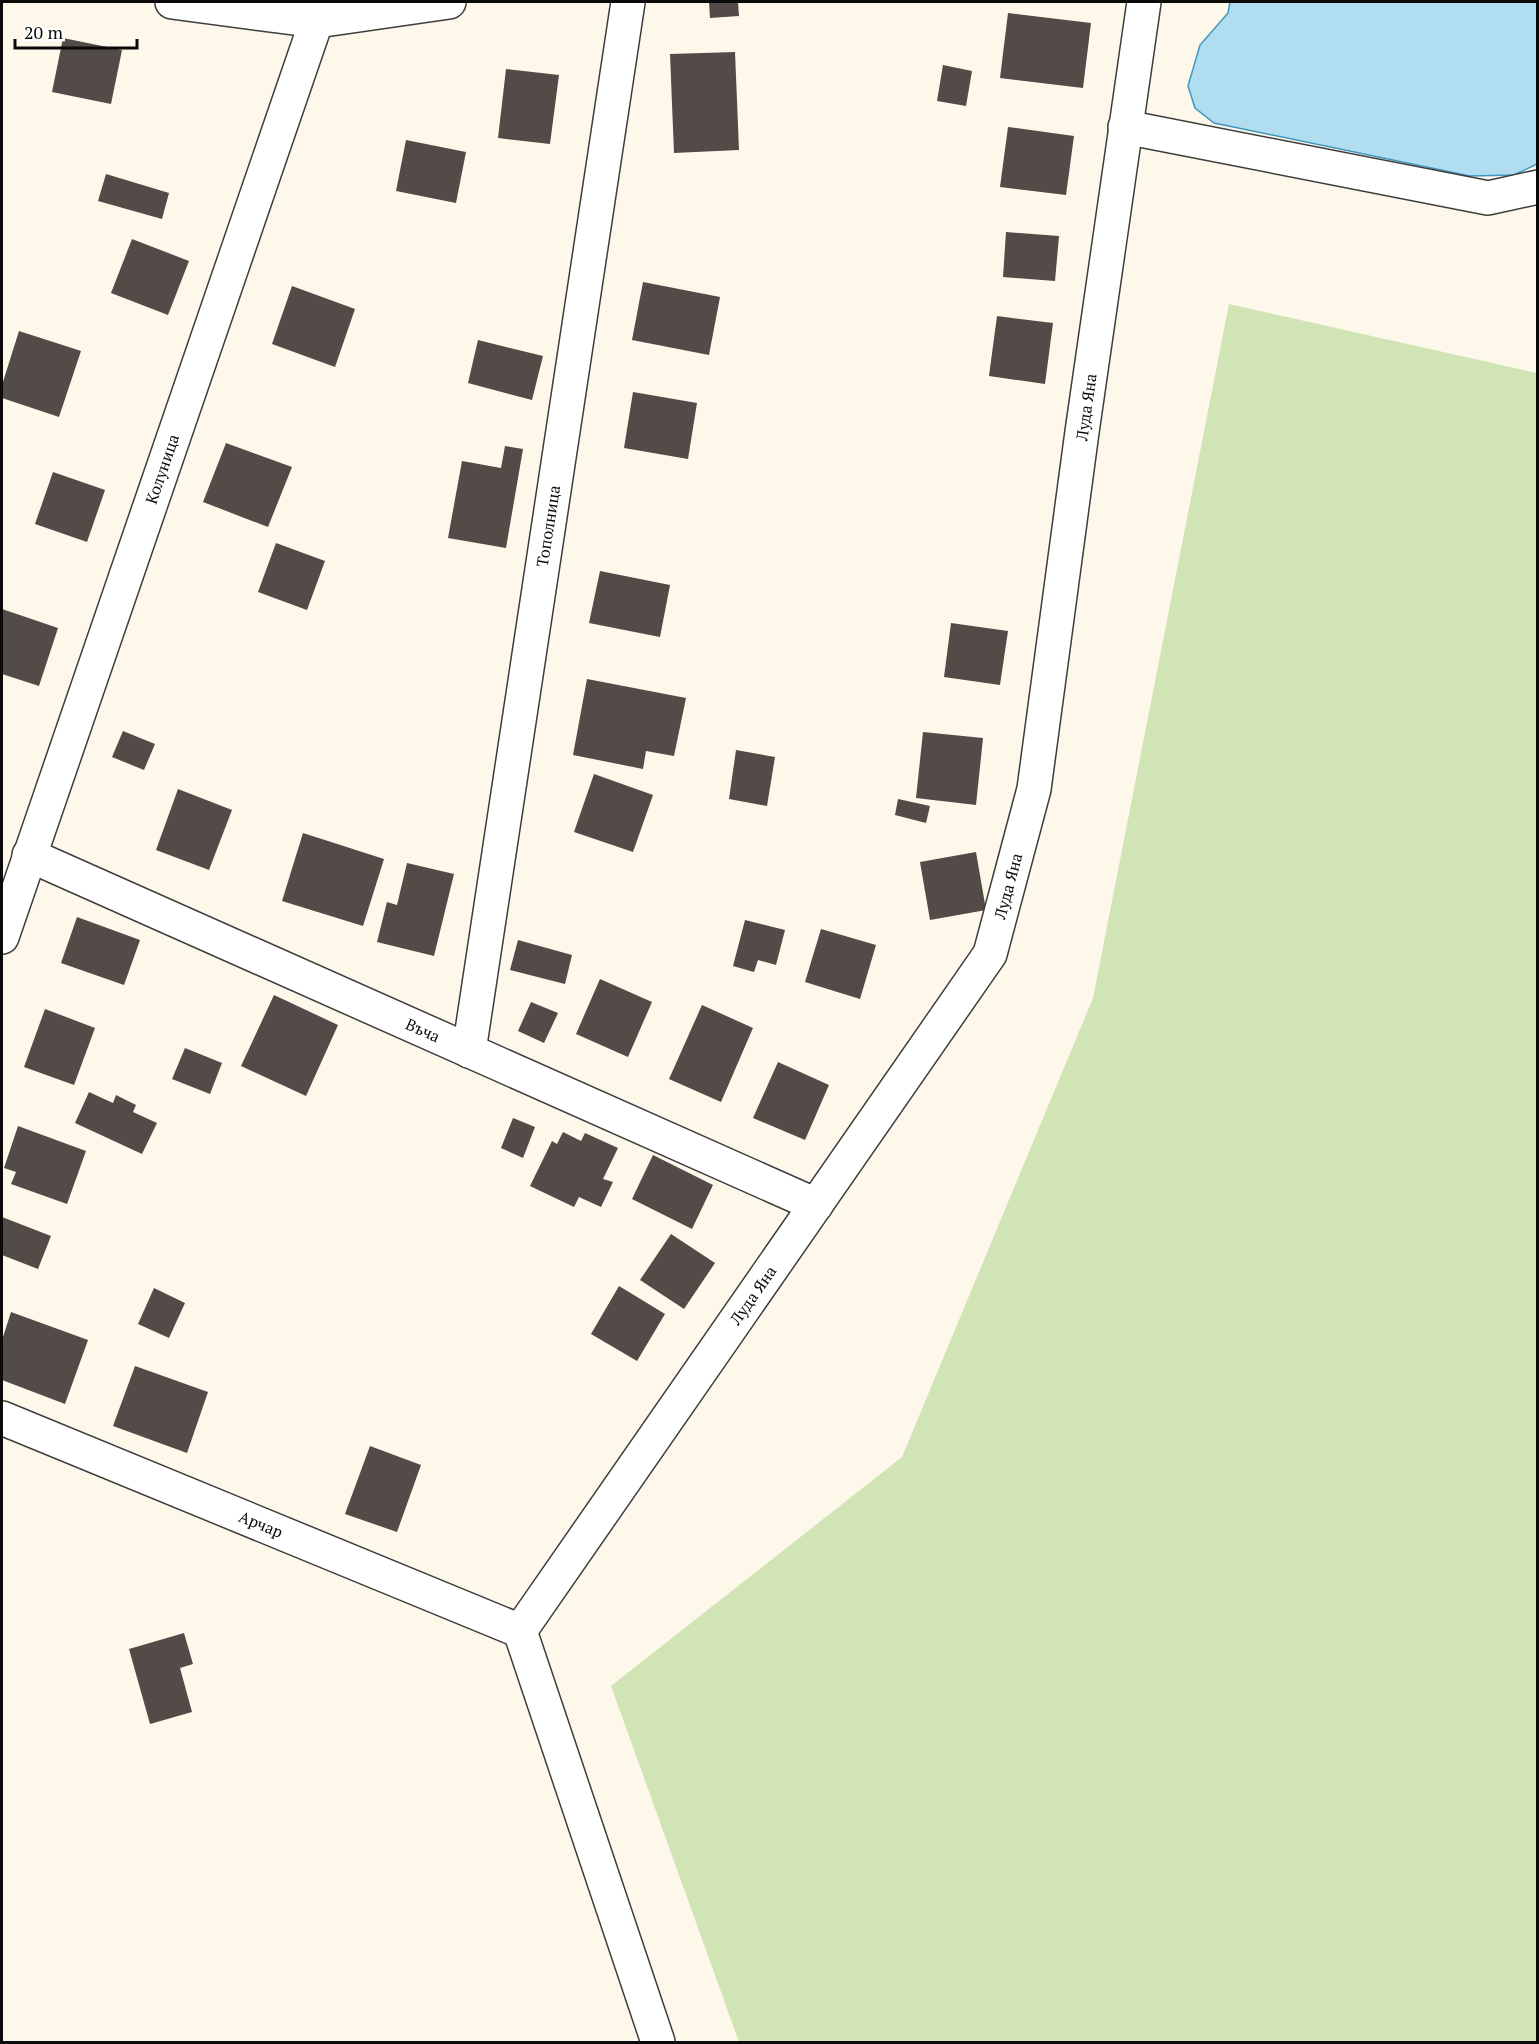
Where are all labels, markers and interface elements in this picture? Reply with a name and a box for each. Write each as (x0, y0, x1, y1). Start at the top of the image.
scale bar (15, 12, 136, 50)
text: 20 m (24, 20, 64, 44)
street label: Луда Яна (1070, 372, 1102, 443)
street label: Колуница (140, 431, 184, 507)
street label: Тополница (531, 484, 565, 568)
street label: Луда Яна (988, 851, 1027, 922)
street label: Въча (402, 1013, 444, 1047)
street label: Луда Яна (724, 1261, 781, 1330)
street label: Арчар (236, 1505, 286, 1543)

